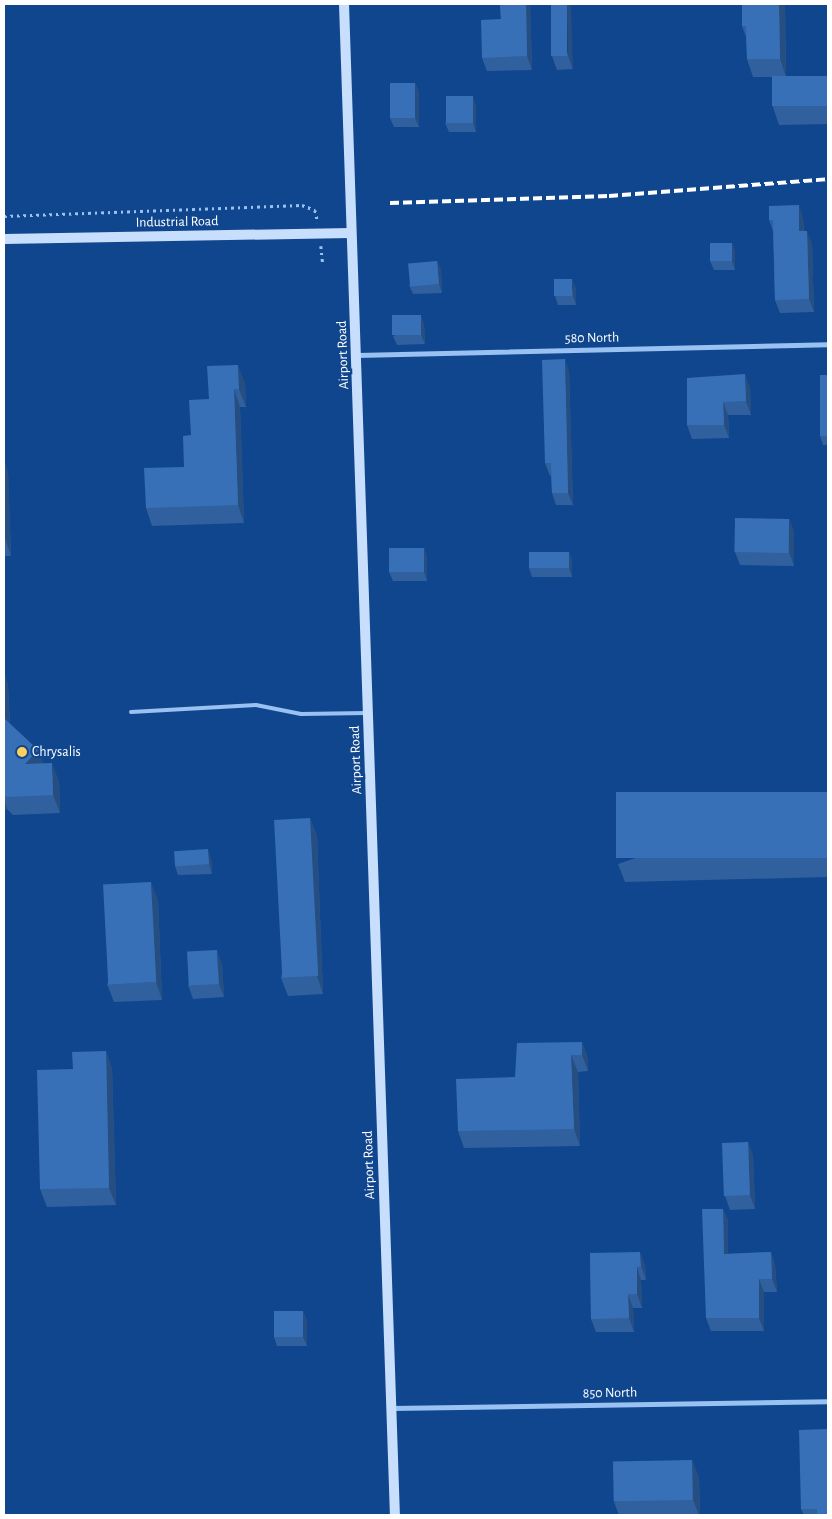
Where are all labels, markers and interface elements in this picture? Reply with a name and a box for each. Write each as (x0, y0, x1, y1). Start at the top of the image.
street label: Industrial Road (135, 213, 219, 231)
street label: Airport Road (333, 320, 353, 390)
street label: 580 North (565, 329, 619, 347)
street label: Airport Road (346, 725, 366, 795)
place label: Chrysalis (32, 744, 81, 760)
marker: Chrysalis (16, 746, 28, 758)
street label: Airport Road (359, 1130, 379, 1200)
street label: 850 North (583, 1384, 637, 1402)

